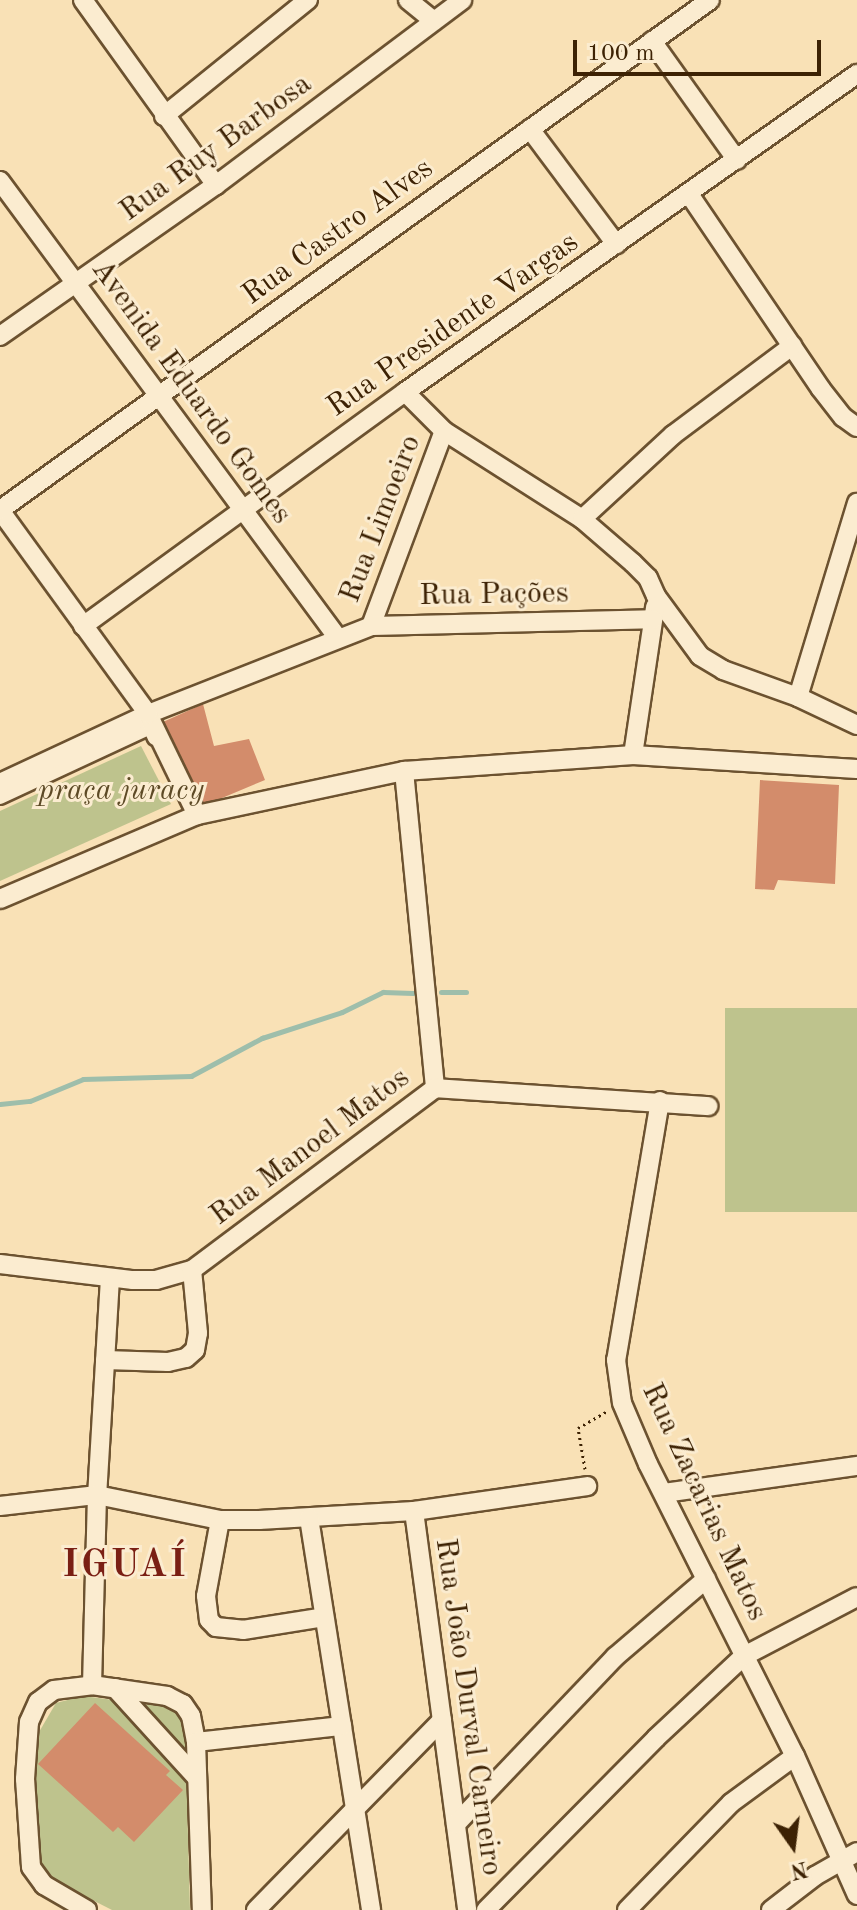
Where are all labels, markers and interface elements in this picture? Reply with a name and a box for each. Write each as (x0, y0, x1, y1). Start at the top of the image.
scale bar (577, 24, 825, 74)
text: 100 m (587, 42, 655, 66)
street label: Rua Ruy Barbosa (113, 66, 319, 230)
street label: Rua Castro Alves (236, 151, 440, 313)
street label: Rua Presidente Vargas (320, 225, 586, 425)
street label: Avenida Eduardo Gomes (83, 253, 299, 531)
street label: Rua Limoeiro (333, 430, 429, 608)
street label: Rua Pações (419, 576, 569, 614)
park label: praça juracy (38, 773, 204, 809)
street label: Rua Manoel Matos (203, 1060, 417, 1234)
street label: Rua Zacarias Matos (633, 1377, 775, 1627)
street label: Rua João Durval Carneiro (426, 1536, 510, 1878)
district label: IGUAÍ (62, 1544, 188, 1590)
north arrow (753, 1806, 833, 1886)
text: N (788, 1857, 810, 1882)

